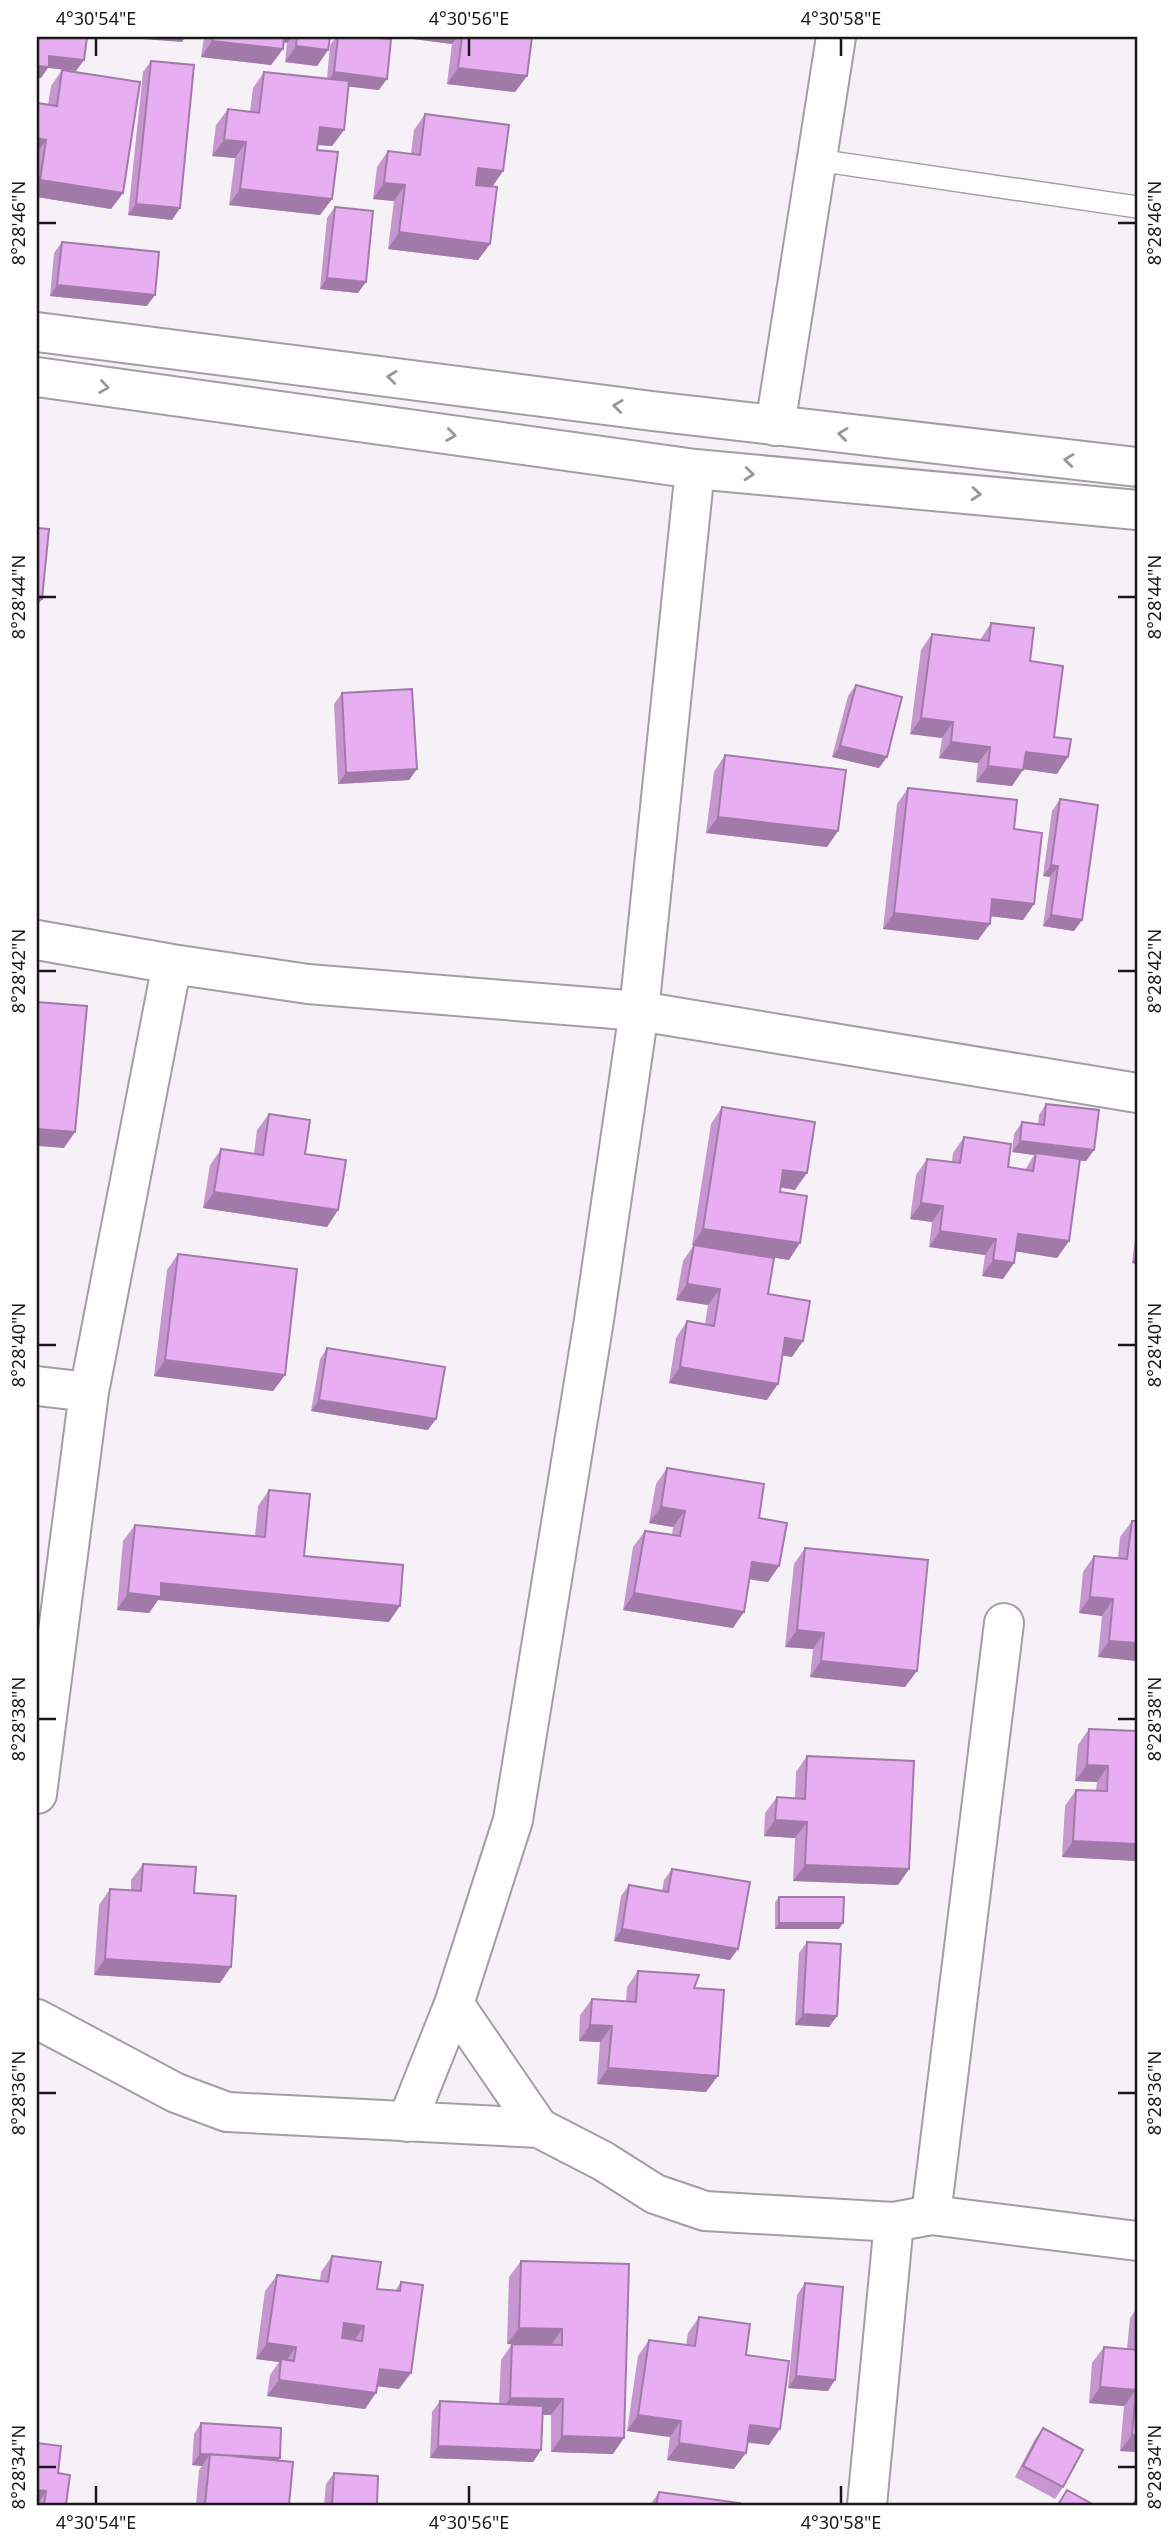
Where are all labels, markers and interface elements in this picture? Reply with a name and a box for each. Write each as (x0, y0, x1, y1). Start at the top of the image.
text: 4°30'54"E (56, 6, 136, 30)
text: 4°30'56"E (429, 6, 509, 30)
text: 4°30'58"E (801, 6, 881, 30)
text: 8°28'46"N (6, 181, 30, 265)
text: 8°28'46"N (1142, 181, 1166, 265)
one-way arrow (386, 370, 398, 385)
one-way arrow (98, 379, 110, 394)
one-way arrow (612, 399, 623, 414)
one-way arrow (838, 426, 849, 441)
one-way arrow (445, 427, 457, 442)
one-way arrow (1064, 452, 1075, 467)
one-way arrow (744, 466, 755, 481)
one-way arrow (971, 486, 982, 501)
text: 8°28'44"N (6, 555, 30, 639)
text: 8°28'44"N (1142, 555, 1166, 639)
text: 8°28'42"N (6, 929, 30, 1013)
text: 8°28'42"N (1142, 929, 1166, 1013)
text: 8°28'40"N (6, 1303, 30, 1387)
text: 8°28'40"N (1142, 1303, 1166, 1387)
text: 8°28'38"N (6, 1677, 30, 1761)
text: 8°28'38"N (1142, 1677, 1166, 1761)
text: 8°28'36"N (6, 2051, 30, 2135)
text: 8°28'36"N (1142, 2051, 1166, 2135)
text: 8°28'34"N (6, 2425, 30, 2509)
text: 8°28'34"N (1142, 2425, 1166, 2509)
text: 4°30'54"E (56, 2510, 136, 2534)
text: 4°30'56"E (429, 2510, 509, 2534)
text: 4°30'58"E (801, 2510, 881, 2534)

